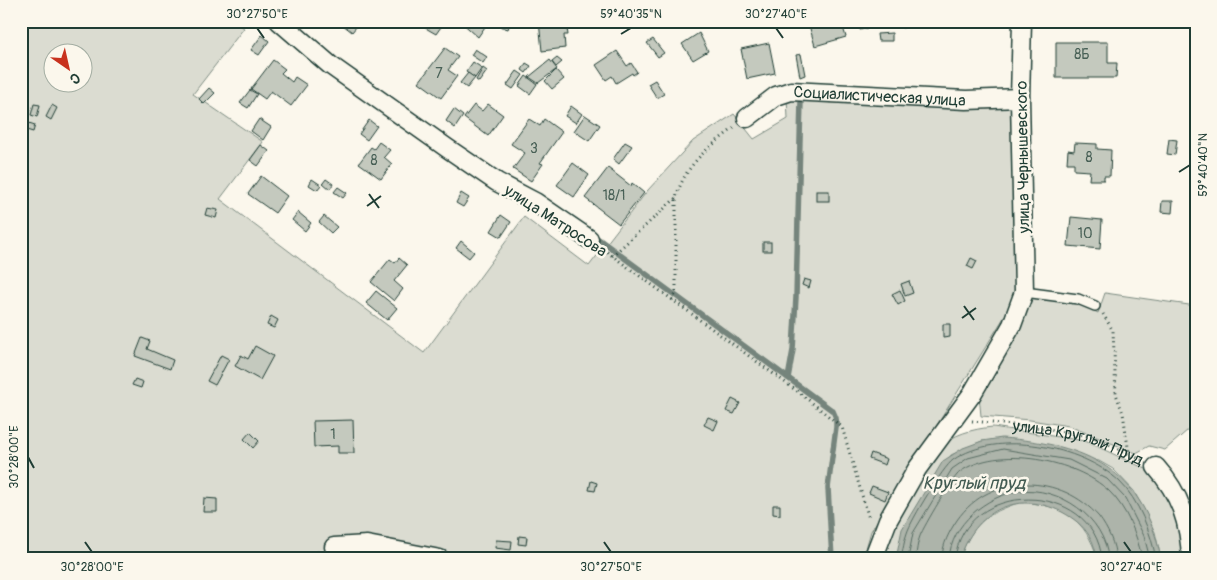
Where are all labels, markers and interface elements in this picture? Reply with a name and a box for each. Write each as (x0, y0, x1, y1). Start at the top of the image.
text: 30°27'50"E (226, 7, 288, 22)
text: 59°40'35"N (600, 7, 662, 22)
text: 30°27'40"E (745, 7, 807, 22)
north arrow (42, 42, 92, 92)
house number: 8Б (1074, 46, 1090, 63)
house number: 7 (435, 65, 443, 82)
text: С (66, 69, 83, 88)
street label: улица Чернышевского (1012, 80, 1034, 235)
street label: Социалистическая улица (793, 82, 966, 111)
text: 59°40'40"N (1196, 133, 1211, 197)
house number: 3 (530, 140, 538, 157)
house number: 8 (1085, 149, 1093, 166)
house number: 8 (370, 152, 378, 169)
street label: улица Матросова (499, 180, 611, 261)
house number: 18/1 (602, 187, 626, 204)
house number: 10 (1077, 225, 1093, 242)
street label: улица Круглый Пруд (1011, 416, 1147, 471)
text: 30°28'00"E (7, 426, 22, 488)
house number: 1 (330, 426, 336, 443)
water label: Круглый пруд (923, 472, 1027, 495)
text: 30°28'00"E (61, 560, 123, 575)
text: 30°27'50"E (580, 560, 642, 575)
text: 30°27'40"E (1100, 560, 1162, 575)

